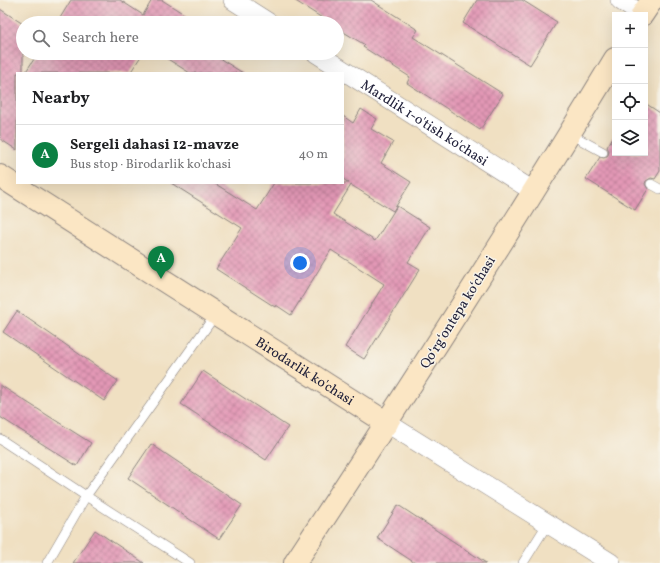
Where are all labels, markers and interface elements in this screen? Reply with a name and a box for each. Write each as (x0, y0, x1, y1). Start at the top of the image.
map controls (612, 12, 648, 156)
button: + (612, 12, 648, 48)
search box (16, 16, 344, 60)
icon: search (30, 27, 52, 49)
text: Search here (62, 28, 139, 49)
button: − (612, 48, 648, 84)
street label: Mardlik 1-o'tish ko'chasi (357, 76, 491, 171)
button: locate (612, 84, 648, 120)
text: Nearby (32, 87, 90, 110)
button: layers (612, 120, 648, 156)
text: Sergeli dahasi 12-mavze (70, 135, 239, 156)
text: A (40, 146, 50, 164)
text: 40 m (299, 146, 328, 164)
text: Bus stop · Birodarlik ko'chasi (70, 156, 231, 174)
pin: A (148, 246, 174, 279)
your location (290, 253, 310, 273)
street label: Qoʻrgʻontepa koʻchasi (416, 253, 501, 373)
street label: Birodarlik ko'chasi (251, 333, 357, 411)

